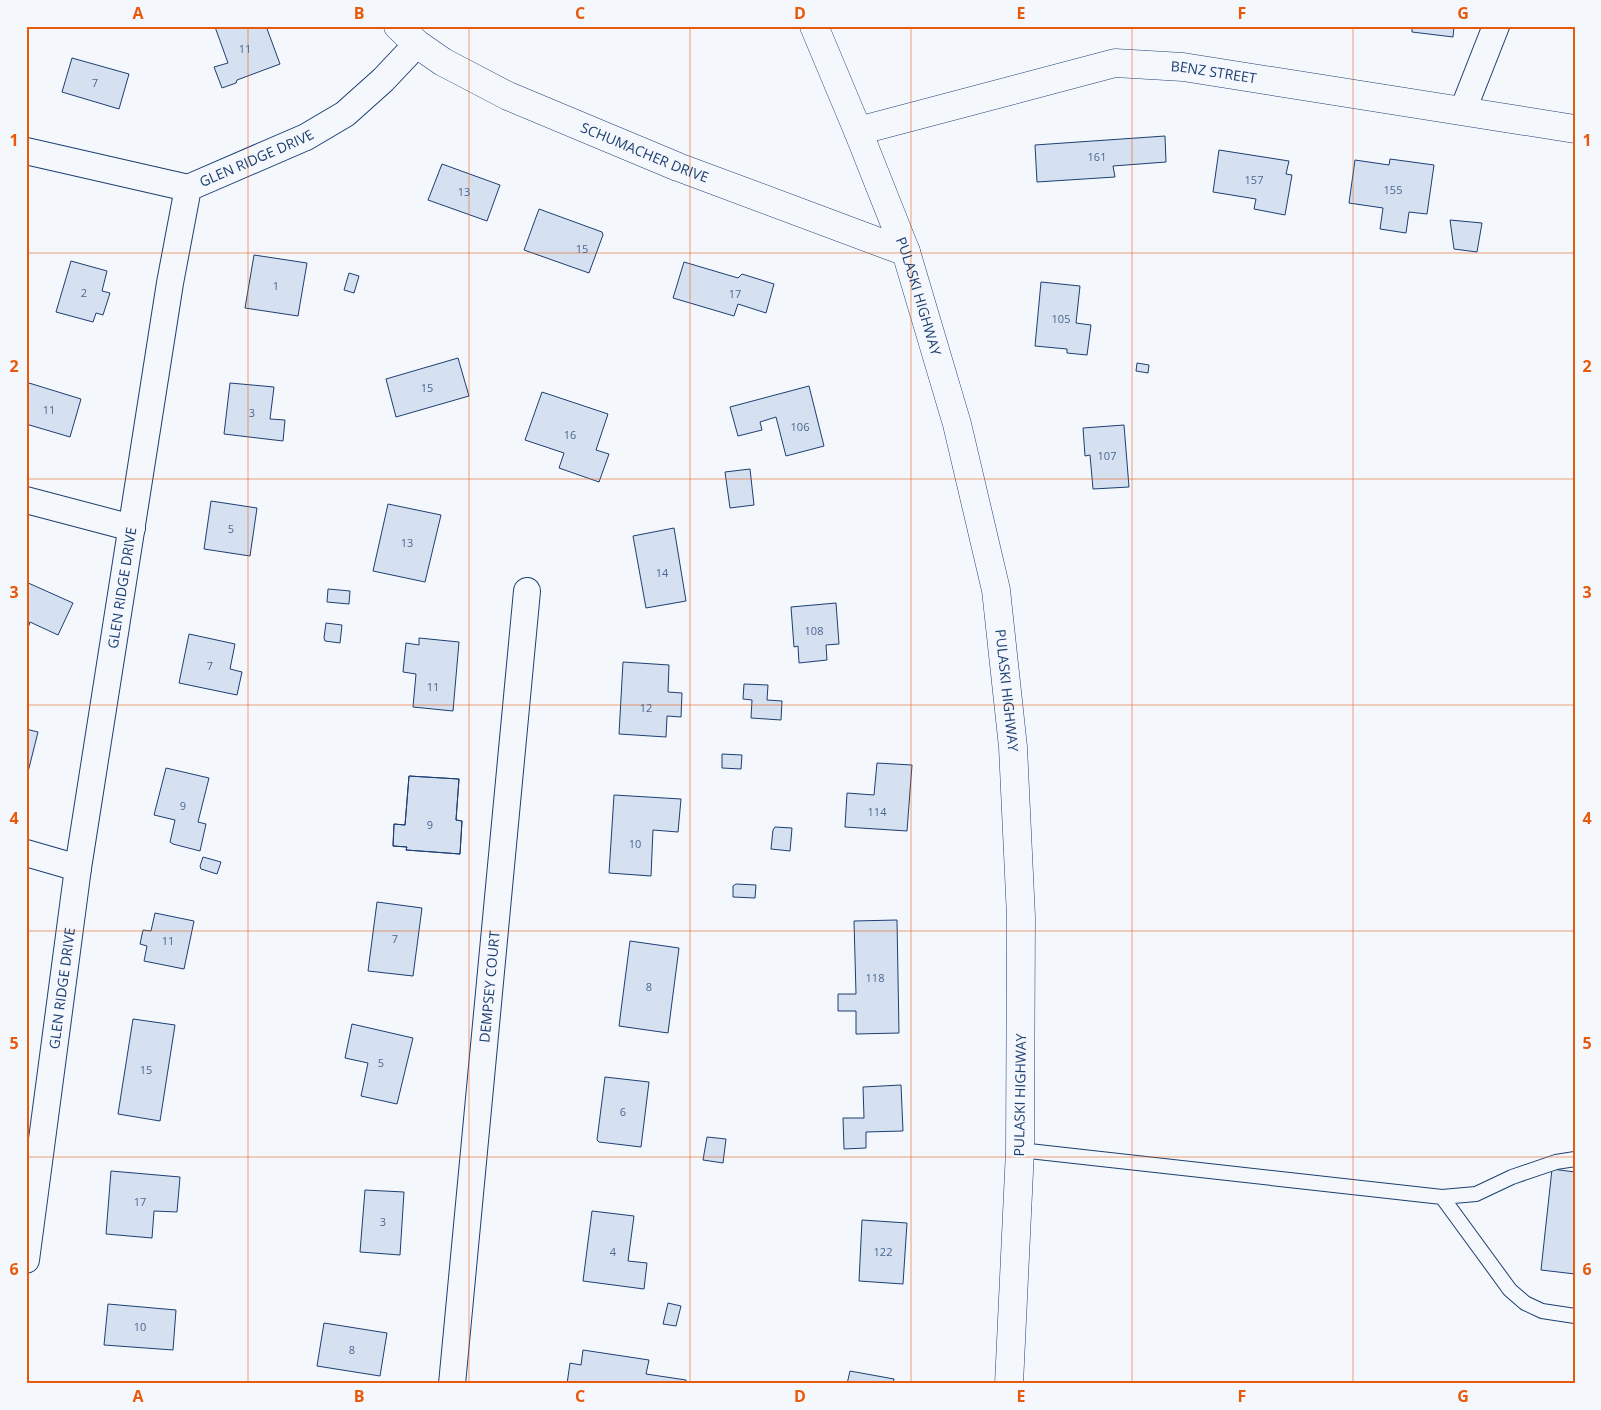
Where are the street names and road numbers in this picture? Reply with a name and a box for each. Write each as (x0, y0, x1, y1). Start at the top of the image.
street label: BENZ STREET (1170, 56, 1258, 88)
street label: SCHUMACHER DRIVE (578, 117, 711, 187)
street label: GLEN RIDGE DRIVE (196, 125, 317, 191)
street label: PULASKI HIGHWAY (892, 234, 946, 358)
street label: GLEN RIDGE DRIVE (103, 526, 140, 650)
street label: PULASKI HIGHWAY (991, 628, 1023, 752)
street label: GLEN RIDGE DRIVE (44, 926, 79, 1050)
street label: DEMPSEY COURT (474, 930, 504, 1043)
street label: PULASKI HIGHWAY (1009, 1033, 1030, 1157)

